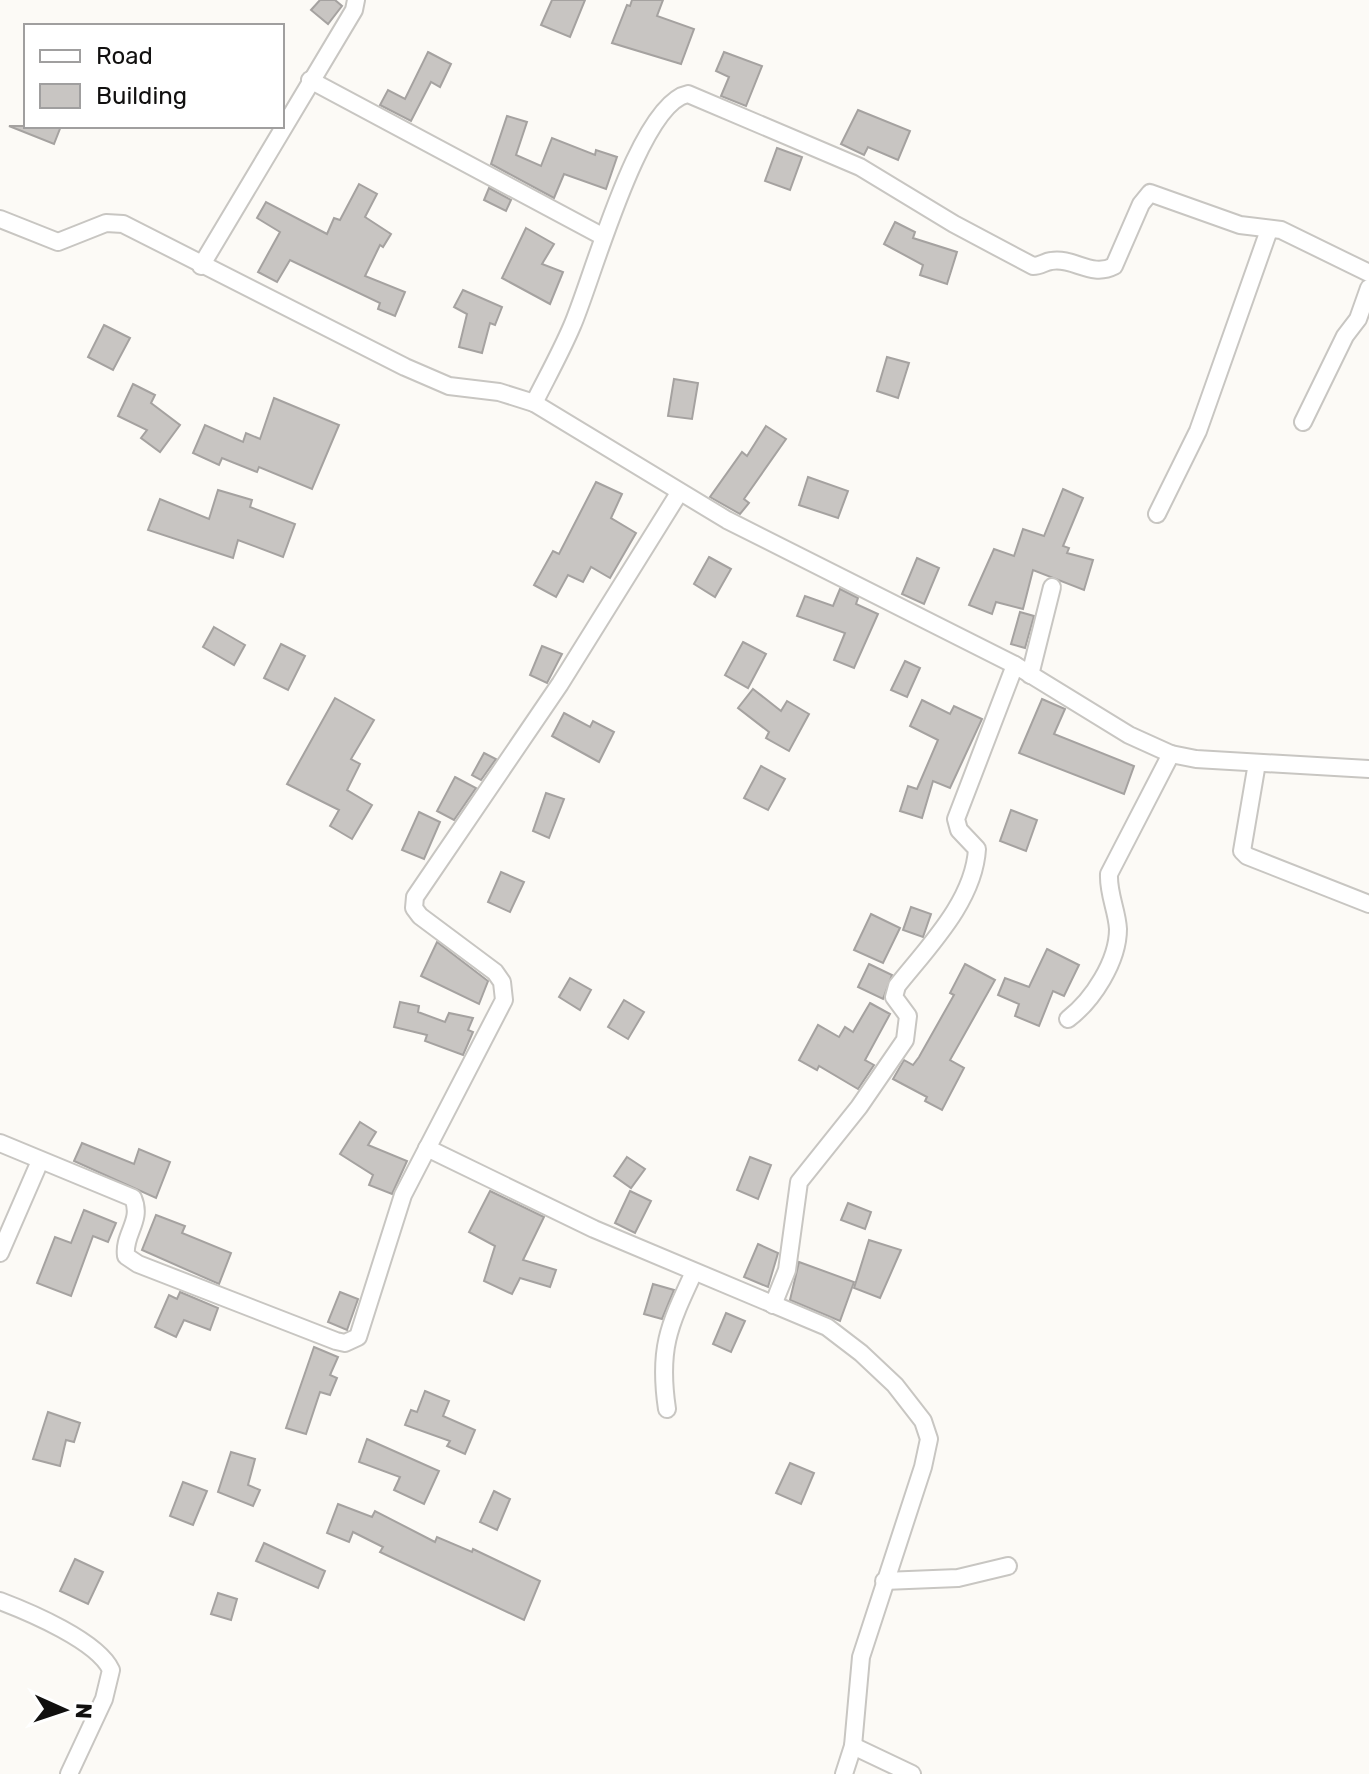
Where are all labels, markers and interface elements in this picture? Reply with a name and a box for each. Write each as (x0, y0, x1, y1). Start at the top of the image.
legend (24, 24, 284, 128)
text: Road (96, 42, 153, 70)
text: Building (96, 82, 187, 110)
north arrow (24, 1670, 104, 1750)
text: N (70, 1702, 97, 1720)

